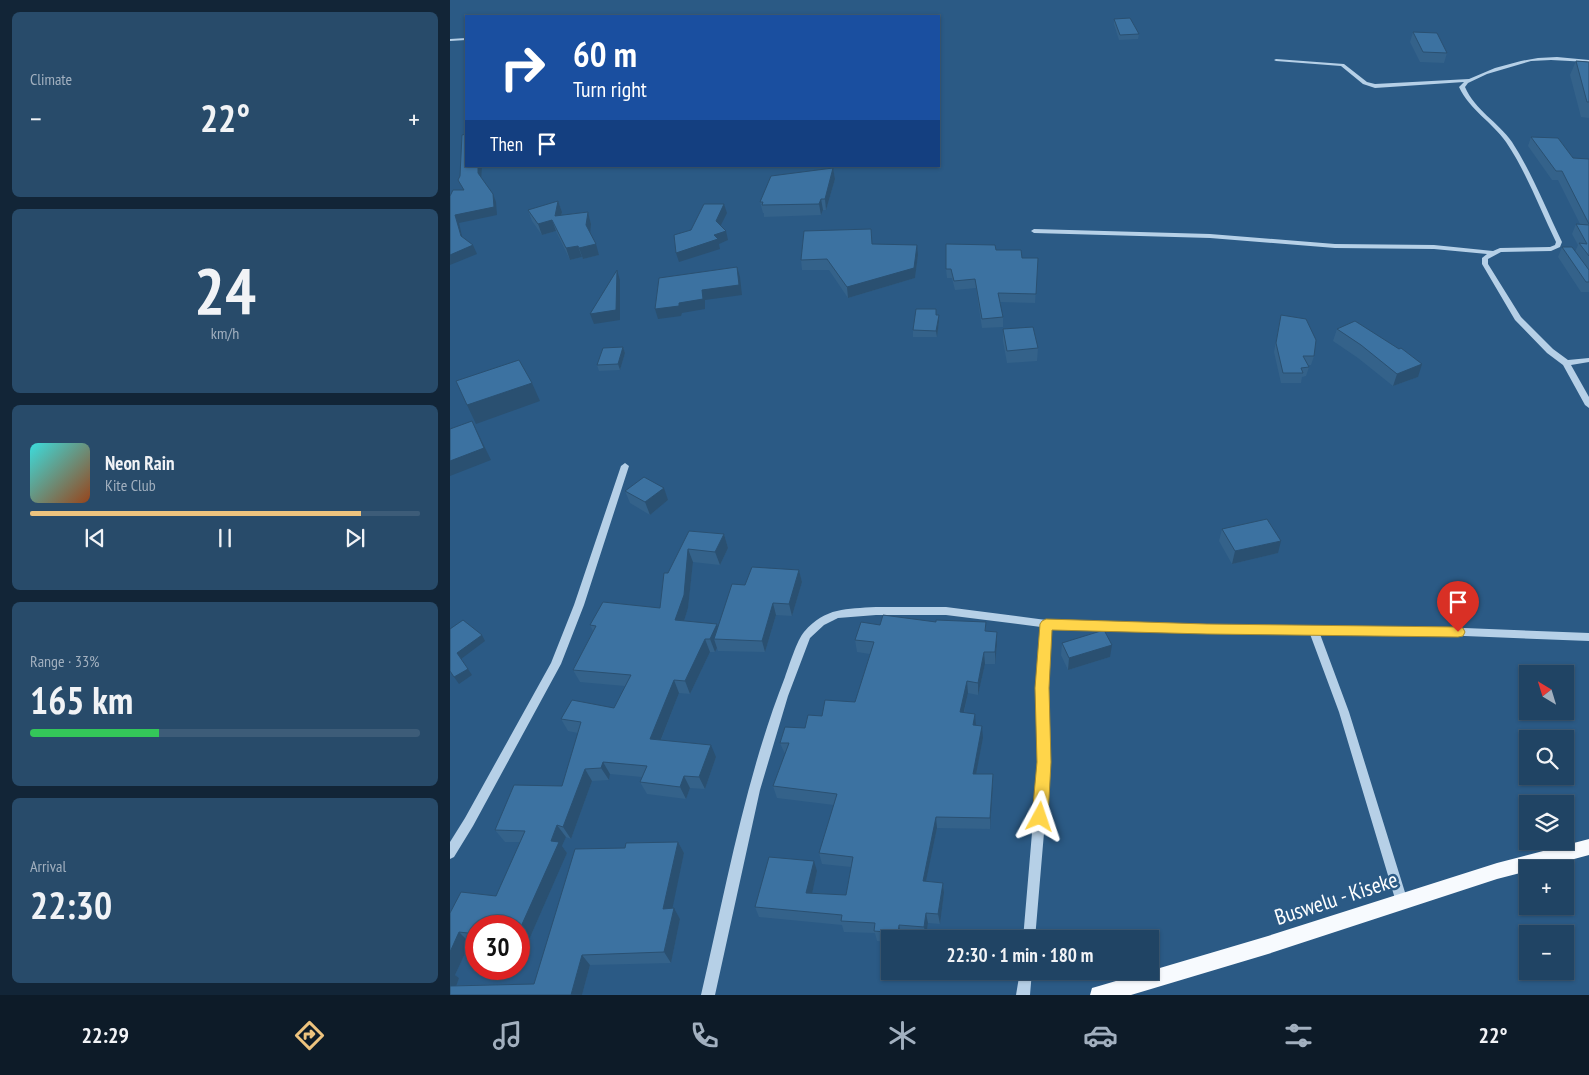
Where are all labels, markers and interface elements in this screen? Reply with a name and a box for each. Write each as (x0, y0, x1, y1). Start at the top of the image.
text: 60 m (573, 31, 637, 77)
icon: right (490, 35, 555, 100)
text: Climate (30, 69, 72, 89)
text: Turn right (573, 75, 647, 103)
text: 22° (200, 93, 250, 142)
text: − (30, 100, 42, 137)
text: + (408, 100, 420, 137)
icon: arrive (533, 130, 561, 158)
text: Then (490, 132, 523, 156)
text: 24 (194, 248, 256, 332)
text: km/h (211, 323, 239, 343)
text: Neon Rain (105, 451, 174, 475)
text: Kite Club (105, 475, 156, 495)
icon: previous (81, 524, 109, 552)
icon: pause (211, 524, 239, 552)
icon: next (341, 524, 369, 552)
pin (1437, 581, 1479, 632)
icon: arrive (1444, 588, 1472, 616)
text: Range · 33% (30, 651, 99, 671)
north arrow (1519, 665, 1574, 720)
map controls (1519, 665, 1574, 980)
text: 165 km (30, 675, 133, 724)
button: search (1519, 730, 1574, 785)
position arrow (1013, 790, 1065, 842)
button: layers (1519, 795, 1574, 850)
text: Arrival (30, 856, 66, 876)
button: + (1519, 860, 1574, 915)
street label: Buswelu - Kiseke (1271, 865, 1401, 931)
text: 22:30 (30, 880, 112, 929)
speed limit sign: 30 (465, 915, 530, 980)
button: − (1519, 925, 1574, 980)
text: 22:30 · 1 min · 180 m (947, 943, 1093, 967)
icon: directions (292, 1018, 327, 1053)
icon: music (490, 1018, 525, 1053)
icon: phone (687, 1018, 722, 1053)
icon: climate (885, 1018, 920, 1053)
icon: car (1083, 1018, 1118, 1053)
icon: filters (1281, 1018, 1316, 1053)
text: 22:29 (81, 1021, 129, 1049)
text: 22° (1478, 1021, 1508, 1049)

